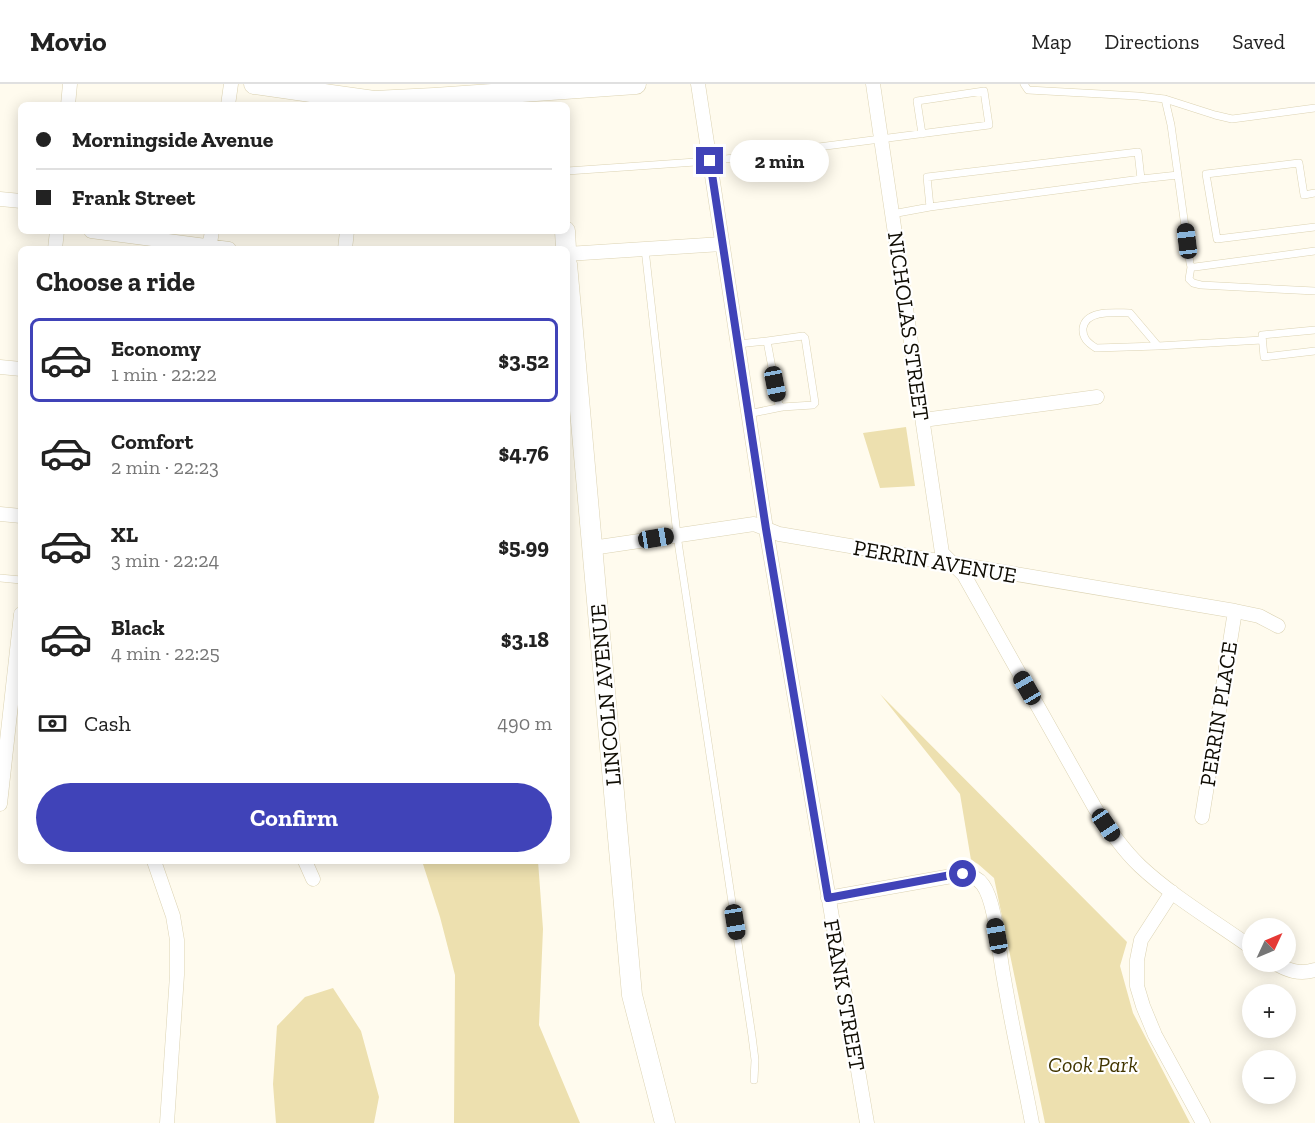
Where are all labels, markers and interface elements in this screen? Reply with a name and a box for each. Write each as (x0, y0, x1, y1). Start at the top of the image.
text: Movio (30, 25, 107, 58)
text: Map (1032, 29, 1072, 54)
text: Directions (1105, 29, 1199, 54)
text: Saved (1232, 29, 1285, 54)
text: Morningside Avenue (72, 126, 274, 153)
callout: 2 min (731, 140, 830, 182)
route end (696, 147, 723, 174)
text: 2 min (755, 149, 804, 173)
text: Frank Street (72, 184, 195, 211)
car (1176, 222, 1198, 260)
street label: NICHOLAS STREET (882, 230, 935, 423)
text: Choose a ride (36, 266, 195, 298)
icon: car (39, 333, 93, 387)
text: Economy (111, 335, 201, 362)
text: $3.52 (498, 347, 549, 374)
text: 1 min · 22:22 (111, 362, 217, 386)
car (763, 365, 787, 403)
icon: car (39, 426, 93, 480)
text: Comfort (111, 428, 193, 455)
text: $4.76 (499, 440, 549, 467)
text: 2 min · 22:23 (111, 455, 219, 479)
icon: car (39, 519, 93, 573)
text: XL (111, 521, 138, 548)
car (637, 526, 675, 550)
text: $5.99 (498, 533, 549, 560)
street label: PERRIN AVENUE (851, 534, 1019, 589)
text: 3 min · 22:24 (111, 548, 219, 572)
street label: LINCOLN AVENUE (584, 603, 627, 787)
icon: car (39, 612, 93, 666)
text: Black (111, 614, 165, 641)
text: $3.18 (501, 626, 549, 653)
street label: PERRIN PLACE (1194, 640, 1243, 788)
text: 4 min · 22:25 (111, 641, 220, 665)
car (1010, 668, 1044, 708)
icon: cash (36, 707, 69, 740)
text: Cash (84, 710, 131, 737)
text: 490 m (497, 711, 552, 735)
button: Confirm (36, 783, 552, 852)
car (1088, 805, 1124, 845)
route start (949, 860, 976, 887)
car (723, 903, 747, 941)
street label: FRANK STREET (818, 917, 871, 1073)
car (985, 917, 1009, 955)
north arrow (1242, 918, 1296, 972)
map controls (1242, 918, 1296, 1104)
button: + (1242, 984, 1296, 1038)
button: − (1242, 1050, 1296, 1104)
park label: Cook Park (1048, 1051, 1138, 1078)

